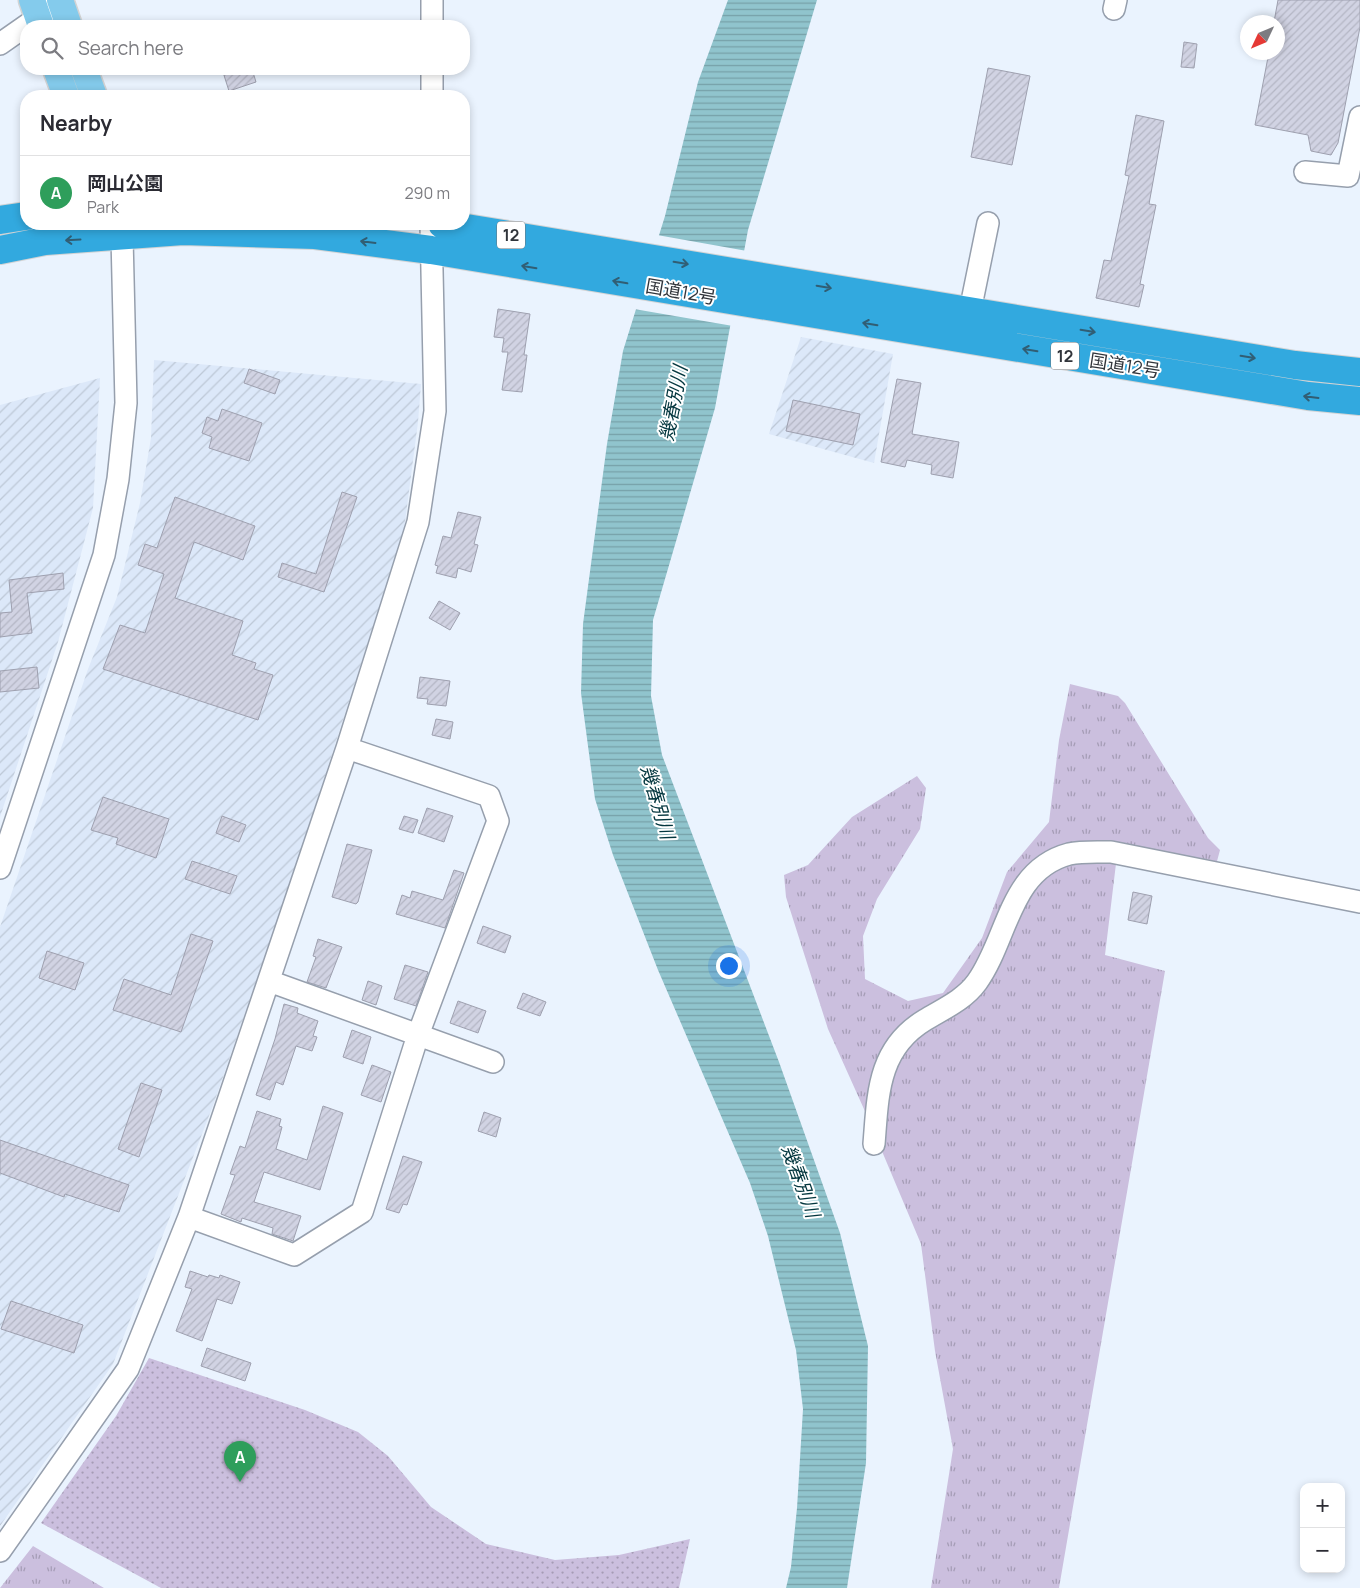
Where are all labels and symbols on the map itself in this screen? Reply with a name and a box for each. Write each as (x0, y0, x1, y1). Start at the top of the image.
north arrow (1240, 15, 1285, 60)
road number: 12 (497, 222, 525, 248)
one-way arrow (65, 235, 81, 244)
one-way arrow (360, 237, 376, 247)
one-way arrow (673, 259, 689, 269)
one-way arrow (521, 261, 537, 271)
street label: 国道12号 (644, 273, 718, 309)
one-way arrow (612, 276, 628, 286)
one-way arrow (816, 283, 832, 293)
one-way arrow (862, 318, 878, 328)
one-way arrow (1080, 326, 1096, 336)
road number: 12 (1051, 342, 1079, 370)
one-way arrow (1023, 345, 1039, 355)
street label: 国道12号 (1088, 348, 1162, 382)
one-way arrow (1240, 353, 1256, 363)
water label: 幾春別川 (653, 361, 693, 443)
one-way arrow (1304, 392, 1320, 402)
water label: 幾春別川 (635, 762, 682, 844)
your location (716, 953, 742, 979)
water label: 幾春別川 (776, 1141, 827, 1223)
pin: A (224, 1441, 256, 1482)

